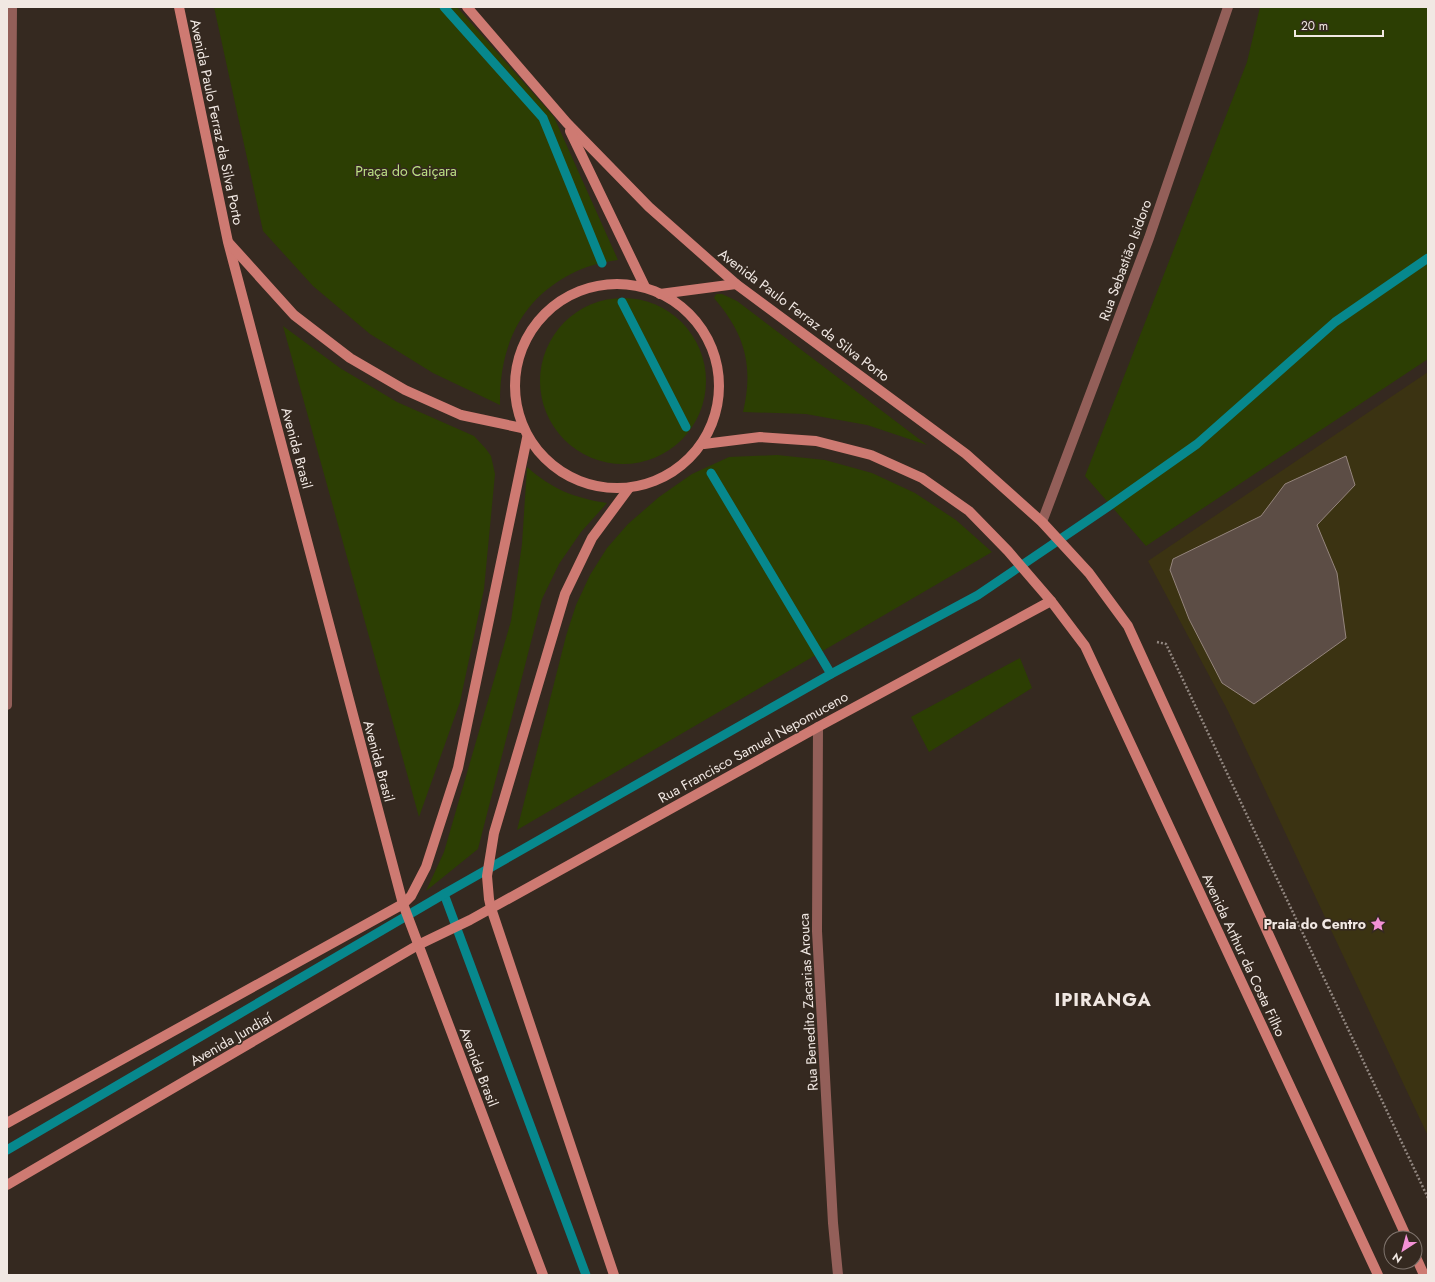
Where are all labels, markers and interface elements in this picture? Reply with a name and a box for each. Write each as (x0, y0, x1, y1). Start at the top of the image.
scale bar (1295, 12, 1383, 38)
street label: Avenida Paulo Ferraz da Silva Porto (185, 17, 249, 227)
text: 20 m (1301, 17, 1328, 35)
park label: Praça do Caiçara (355, 161, 457, 181)
street label: Rua Sebastião Isidoro (1094, 196, 1156, 323)
street label: Avenida Paulo Ferraz da Silva Porto (714, 244, 894, 386)
street label: Avenida Brasil (277, 405, 317, 491)
street label: Rua Francisco Samuel Nepomuceno (654, 686, 852, 808)
street label: Avenida Brasil (359, 718, 399, 804)
street label: Avenida Arthur da Costa Filho (1197, 870, 1291, 1040)
street label: Rua Benedito Zacarias Arouca (793, 913, 823, 1091)
place label: Praia do Centro (1263, 914, 1366, 934)
place icon: Praia do Centro (1369, 915, 1387, 933)
district label: IPIRANGA (1054, 987, 1152, 1013)
street label: Avenida Jundiaí (186, 1007, 277, 1071)
street label: Avenida Brasil (455, 1024, 503, 1110)
north arrow (1383, 1230, 1423, 1270)
text: N (1389, 1249, 1405, 1267)

